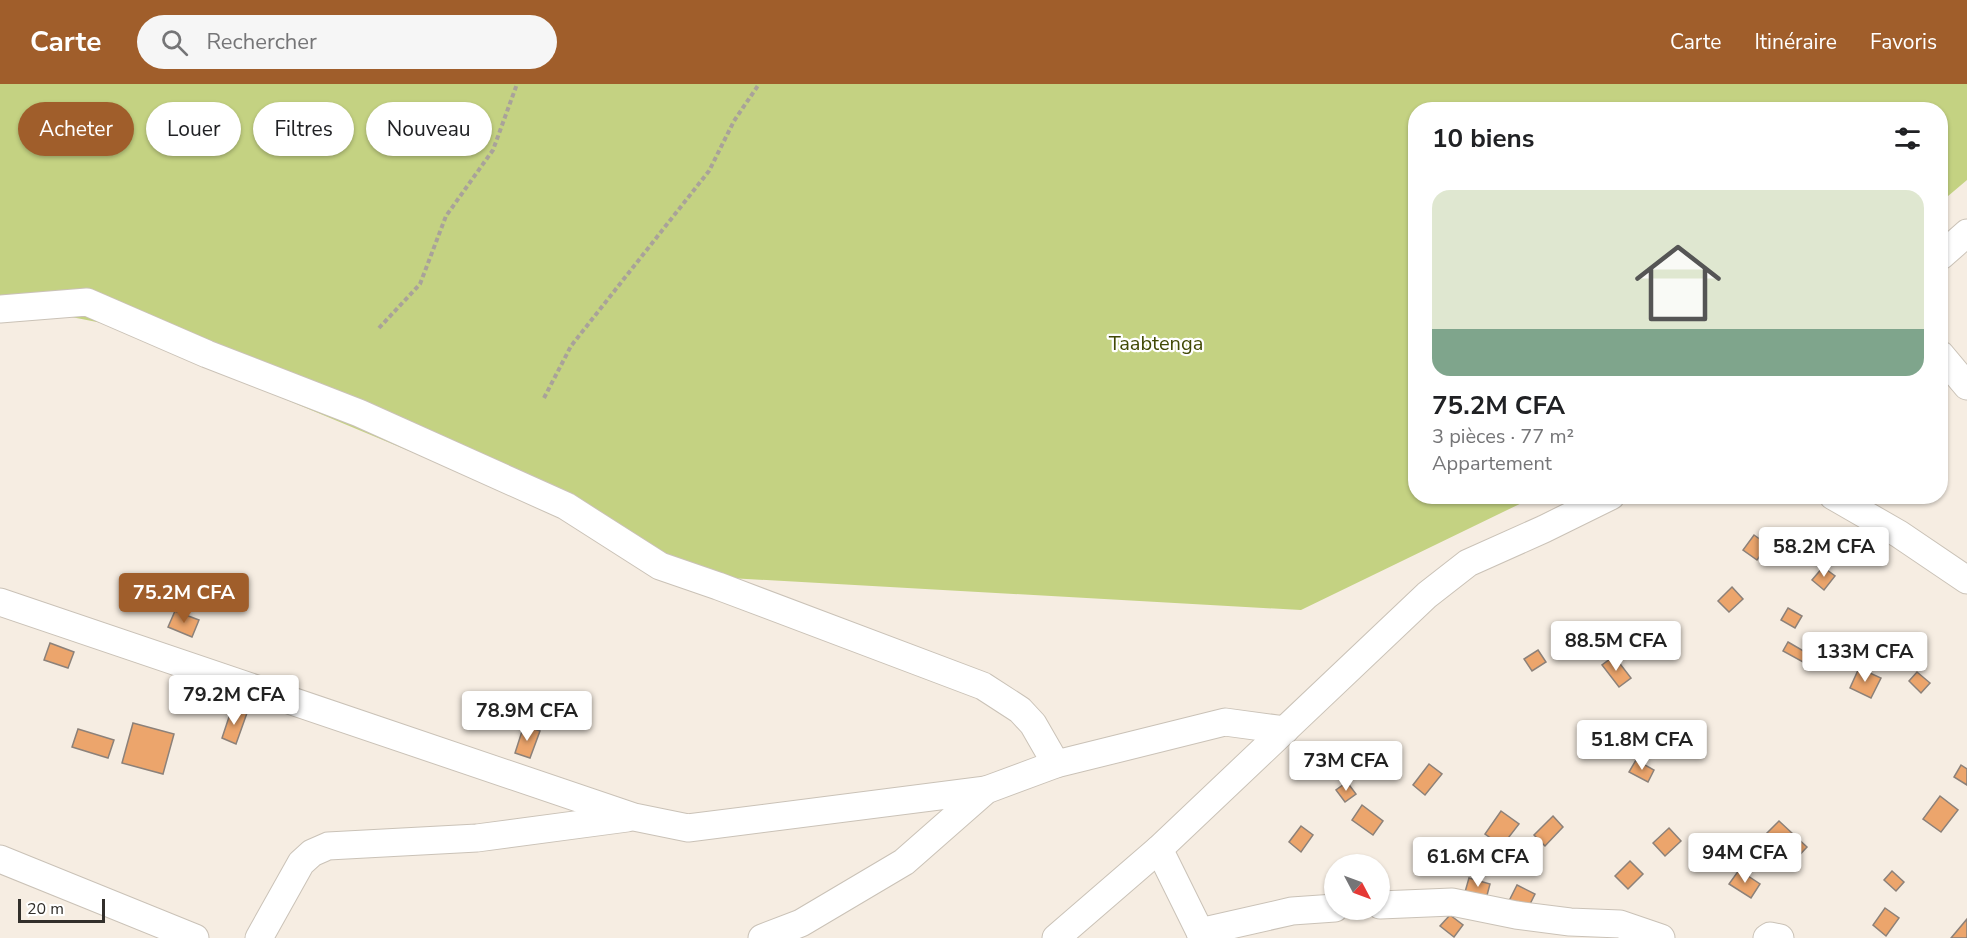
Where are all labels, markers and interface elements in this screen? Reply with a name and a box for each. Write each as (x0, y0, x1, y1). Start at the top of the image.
search box (137, 15, 557, 69)
text: Carte (30, 23, 101, 61)
icon: search (158, 26, 191, 59)
text: Rechercher (206, 27, 317, 57)
text: Carte (1670, 28, 1721, 56)
text: Itinéraire (1754, 28, 1837, 56)
text: Favoris (1870, 28, 1937, 56)
chip: Acheter (18, 102, 134, 156)
chip: Louer (146, 102, 241, 156)
chip: Filtres (253, 102, 354, 156)
chip: Nouveau (366, 102, 492, 156)
text: 10 biens (1432, 121, 1534, 156)
icon: filters (1891, 122, 1924, 155)
icon: home (1624, 229, 1732, 337)
park label: Taabtenga (1109, 330, 1203, 357)
text: 75.2M CFA (1432, 388, 1565, 423)
text: 3 pièces · 77 m² (1432, 423, 1574, 450)
text: Appartement (1432, 450, 1552, 477)
pin: 58.2M CFA (1755, 527, 1893, 578)
text: 58.2M CFA (1773, 533, 1875, 560)
pin: 75.2M CFA (115, 573, 253, 624)
text: 75.2M CFA (133, 579, 235, 606)
pin: 88.5M CFA (1547, 621, 1685, 672)
text: 88.5M CFA (1565, 627, 1667, 654)
pin: 133M CFA (1803, 632, 1927, 683)
text: 133M CFA (1816, 638, 1914, 665)
pin: 79.2M CFA (165, 675, 303, 726)
text: 79.2M CFA (183, 681, 285, 708)
pin: 78.9M CFA (458, 691, 596, 742)
text: 78.9M CFA (476, 697, 578, 724)
pin: 51.8M CFA (1573, 720, 1711, 771)
text: 51.8M CFA (1591, 726, 1693, 753)
pin: 73M CFA (1291, 741, 1401, 792)
text: 73M CFA (1303, 747, 1389, 774)
pin: 94M CFA (1690, 833, 1800, 884)
pin: 61.6M CFA (1409, 837, 1547, 888)
text: 94M CFA (1702, 839, 1788, 866)
text: 61.6M CFA (1427, 843, 1529, 870)
north arrow (1324, 854, 1390, 920)
map controls (1324, 854, 1390, 920)
scale bar (18, 896, 105, 924)
text: 20 m (27, 898, 64, 920)

